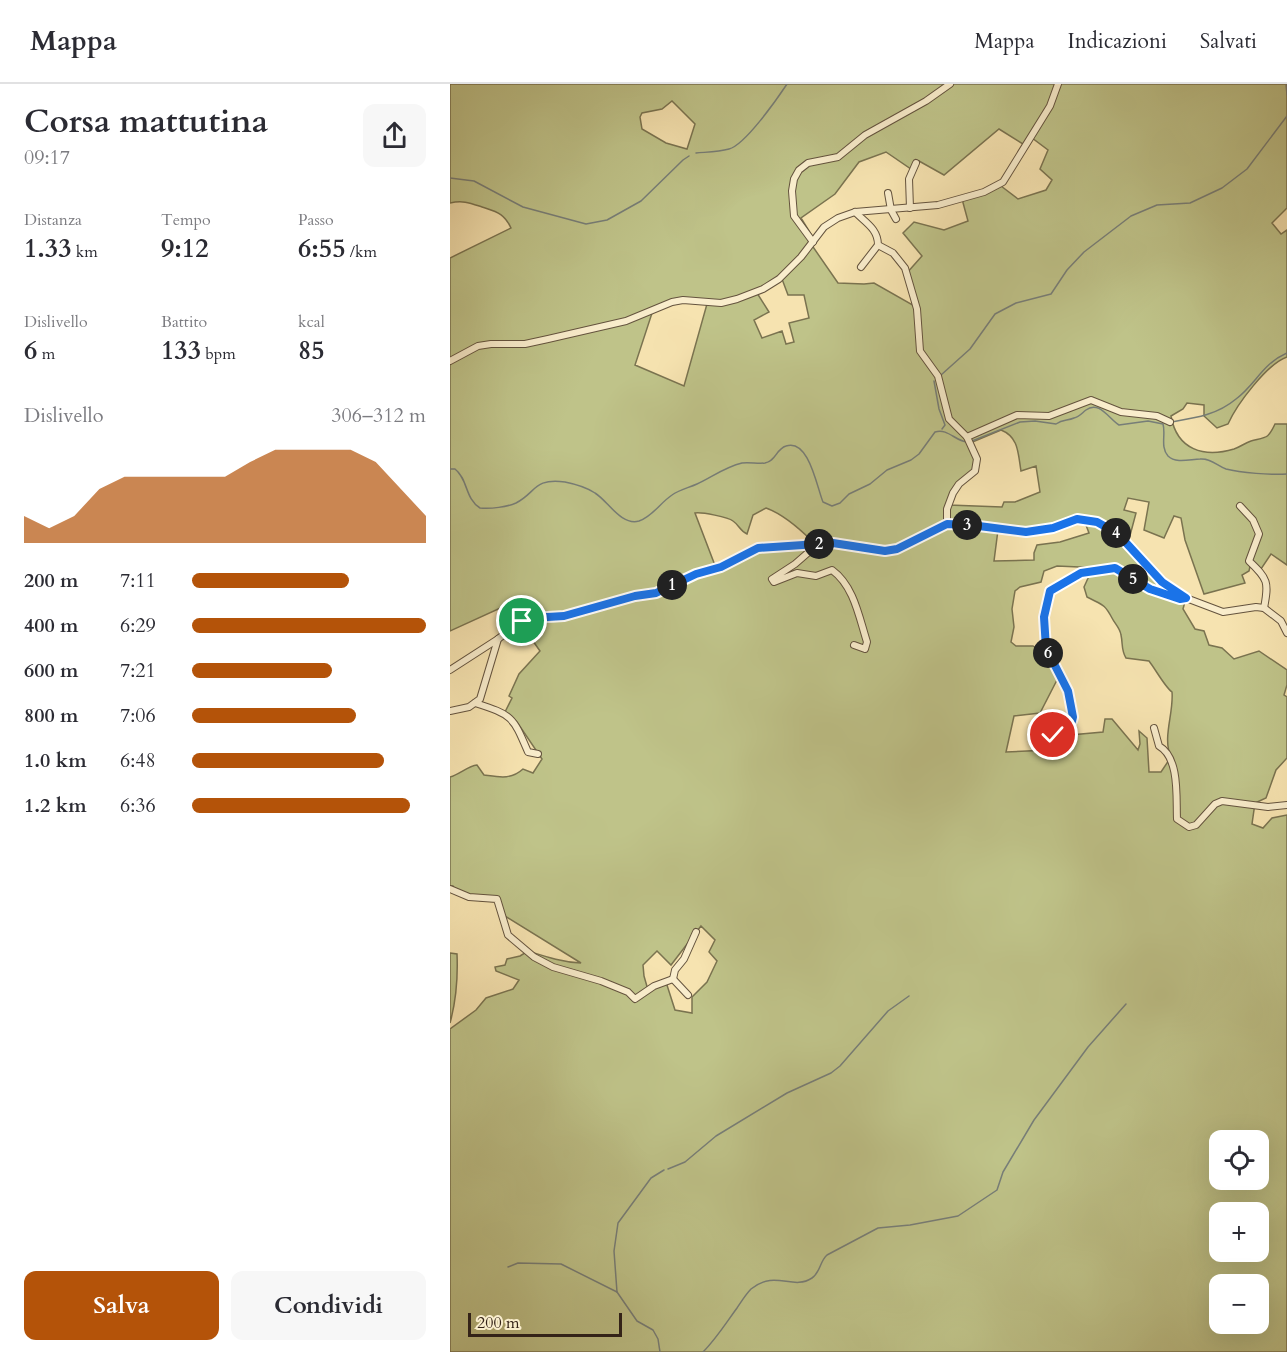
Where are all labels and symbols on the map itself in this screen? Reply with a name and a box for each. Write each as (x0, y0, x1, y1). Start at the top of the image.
pin: 3 (952, 510, 982, 540)
pin: 4 (1101, 518, 1131, 548)
pin: 2 (804, 529, 834, 559)
pin: 5 (1118, 564, 1148, 594)
pin: 1 (657, 570, 687, 600)
pin (496, 595, 547, 646)
pin: 6 (1033, 638, 1063, 668)
pin (1027, 709, 1078, 760)
scale bar (468, 1310, 622, 1338)

